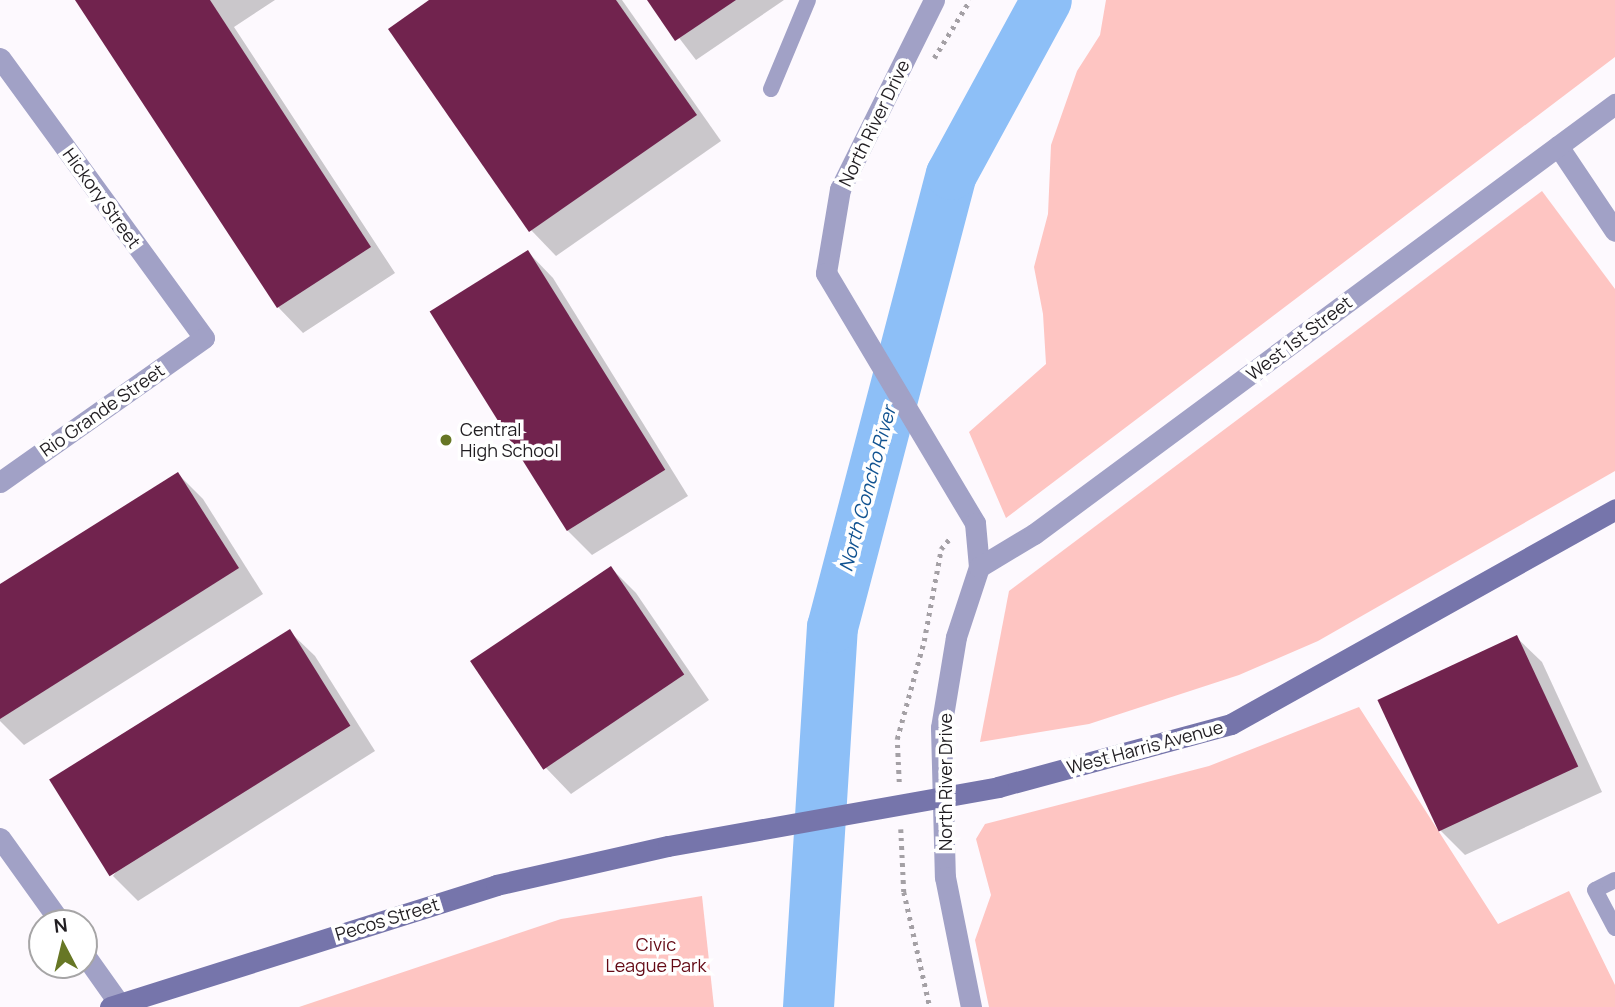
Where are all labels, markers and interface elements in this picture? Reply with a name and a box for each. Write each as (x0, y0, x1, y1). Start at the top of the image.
street label: North River Drive (834, 56, 914, 190)
street label: Hickory Street (59, 144, 145, 252)
street label: West 1st Street (1242, 291, 1356, 385)
street label: Rio Grande Street (36, 359, 168, 461)
water label: North Concho River (835, 404, 901, 574)
place label: Central High School (460, 419, 559, 462)
marker: Central High School (438, 432, 454, 448)
street label: North River Drive (934, 713, 956, 851)
street label: West Harris Avenue (1065, 716, 1225, 778)
street label: Pecos Street (332, 893, 442, 945)
north arrow (28, 909, 98, 979)
text: N (52, 911, 69, 939)
park label: Civic League Park (606, 934, 706, 976)

